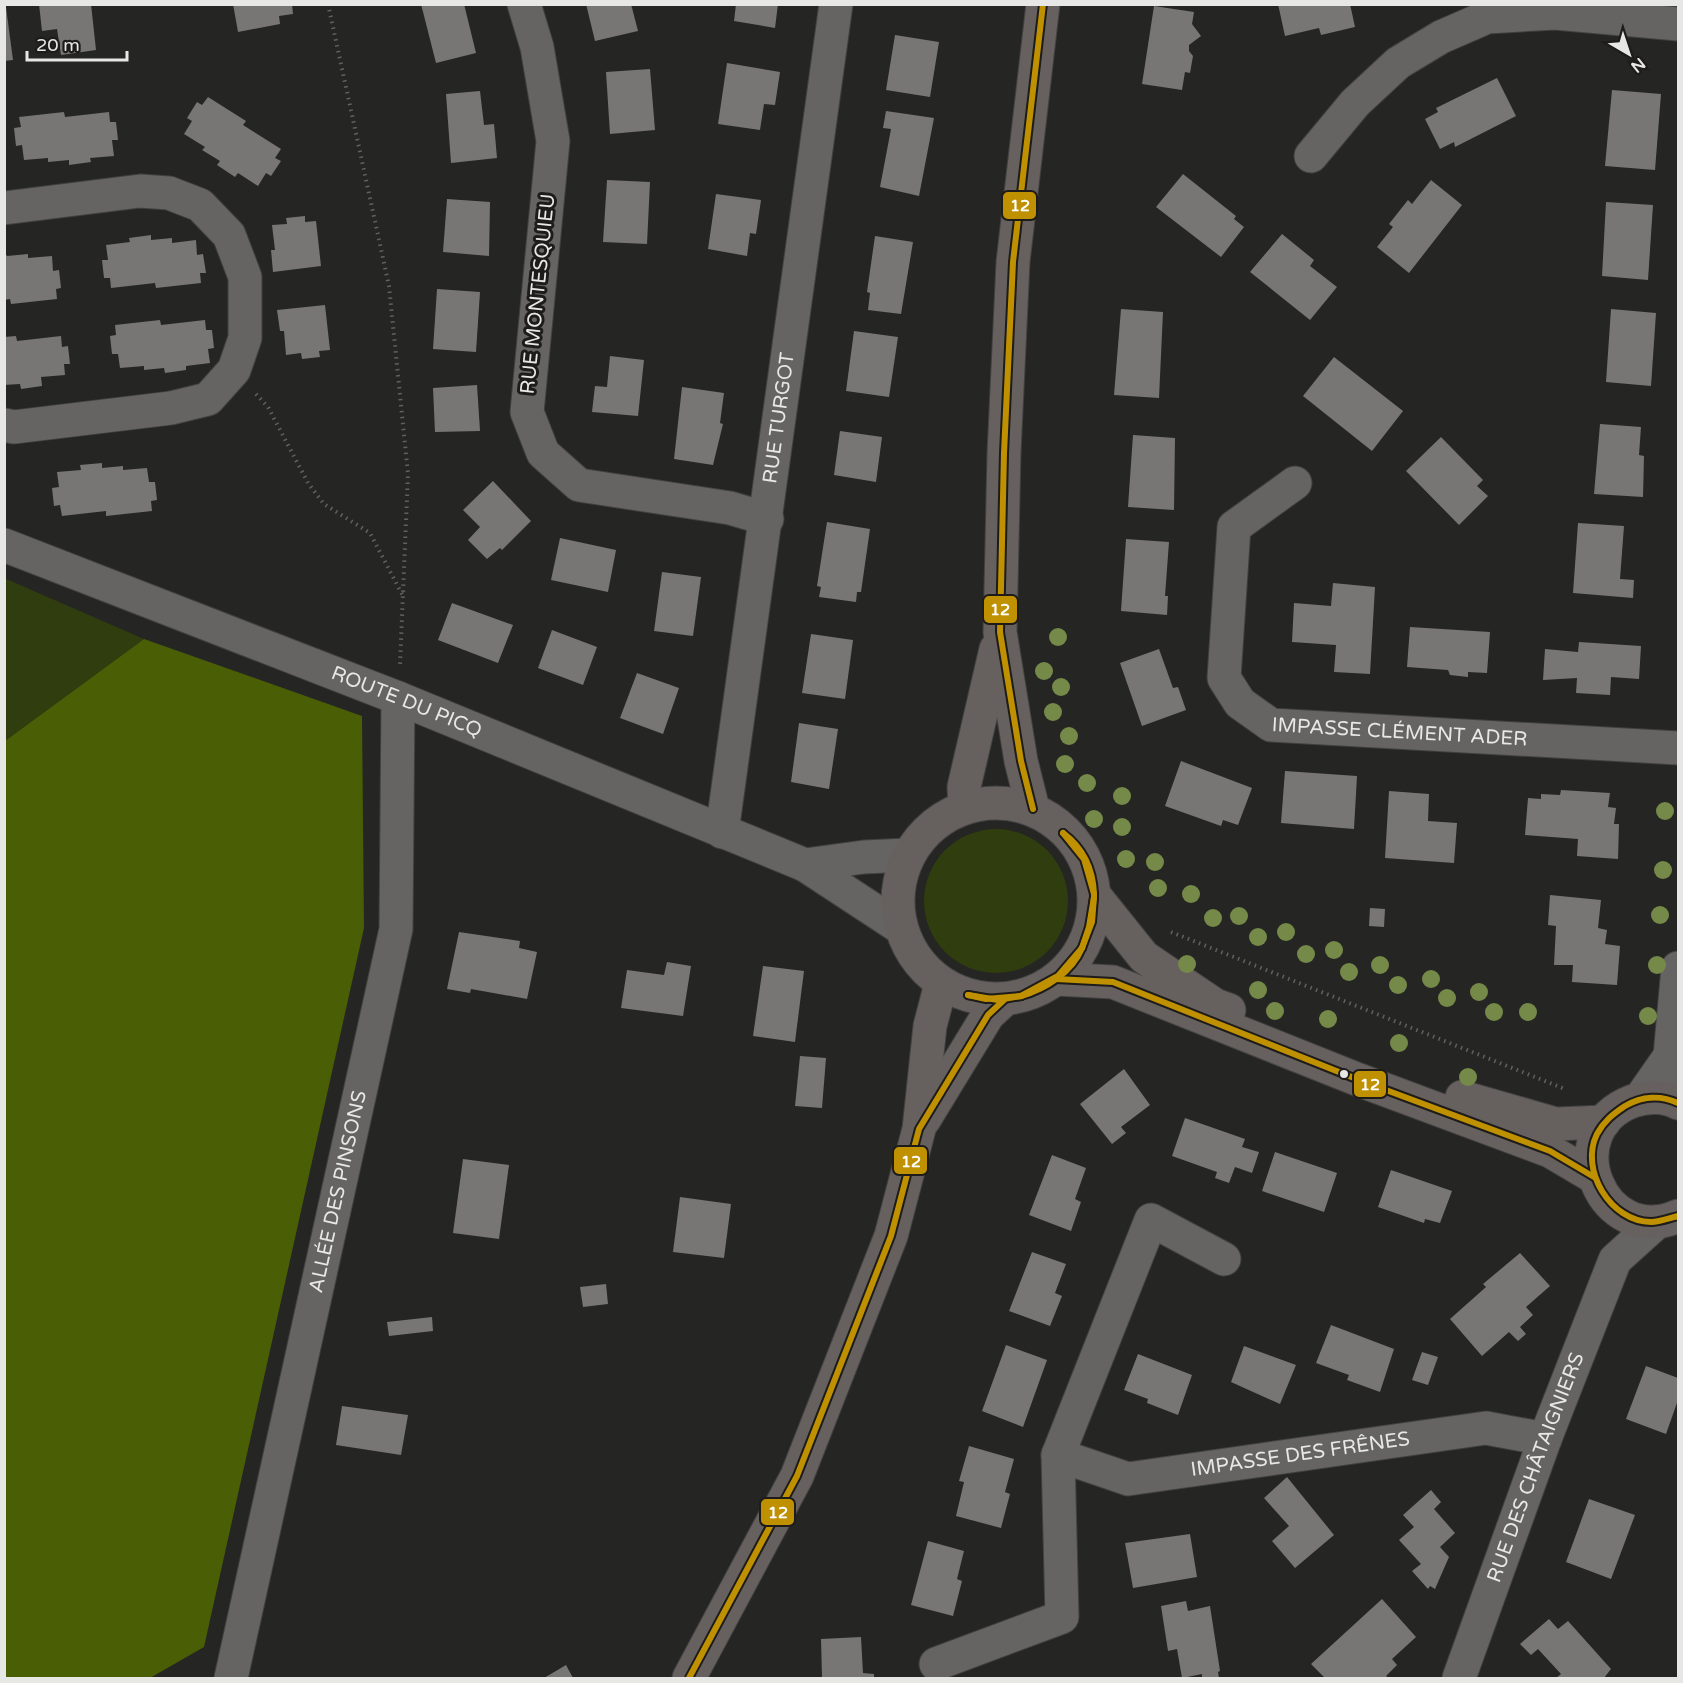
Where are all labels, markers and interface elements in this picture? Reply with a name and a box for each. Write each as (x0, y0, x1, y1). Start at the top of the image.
scale bar (27, 24, 128, 62)
north arrow (1599, 24, 1659, 84)
text: 20 m (36, 34, 80, 56)
text: N (1627, 53, 1649, 77)
line badge: 12 (1002, 191, 1037, 220)
street label: RUE MONTESQUIEU (516, 193, 560, 395)
text: 12 (1010, 196, 1030, 216)
street label: RUE TURGOT (758, 351, 800, 485)
line badge: 12 (983, 595, 1018, 624)
text: 12 (990, 600, 1010, 620)
street label: ROUTE DU PICQ (328, 661, 485, 743)
street label: IMPASSE CLÉMENT ADER (1271, 713, 1528, 751)
unlabelled marker (1338, 1068, 1350, 1080)
line badge: 12 (1353, 1070, 1387, 1098)
text: 12 (1360, 1075, 1380, 1095)
street label: ALLÉE DES PINSONS (304, 1088, 372, 1295)
line badge: 12 (893, 1146, 928, 1175)
text: 12 (901, 1152, 921, 1172)
street label: RUE DES CHÂTAIGNIERS (1482, 1349, 1590, 1586)
street label: IMPASSE DES FRÊNES (1189, 1427, 1411, 1482)
line badge: 12 (760, 1498, 795, 1526)
text: 12 (768, 1503, 788, 1523)

